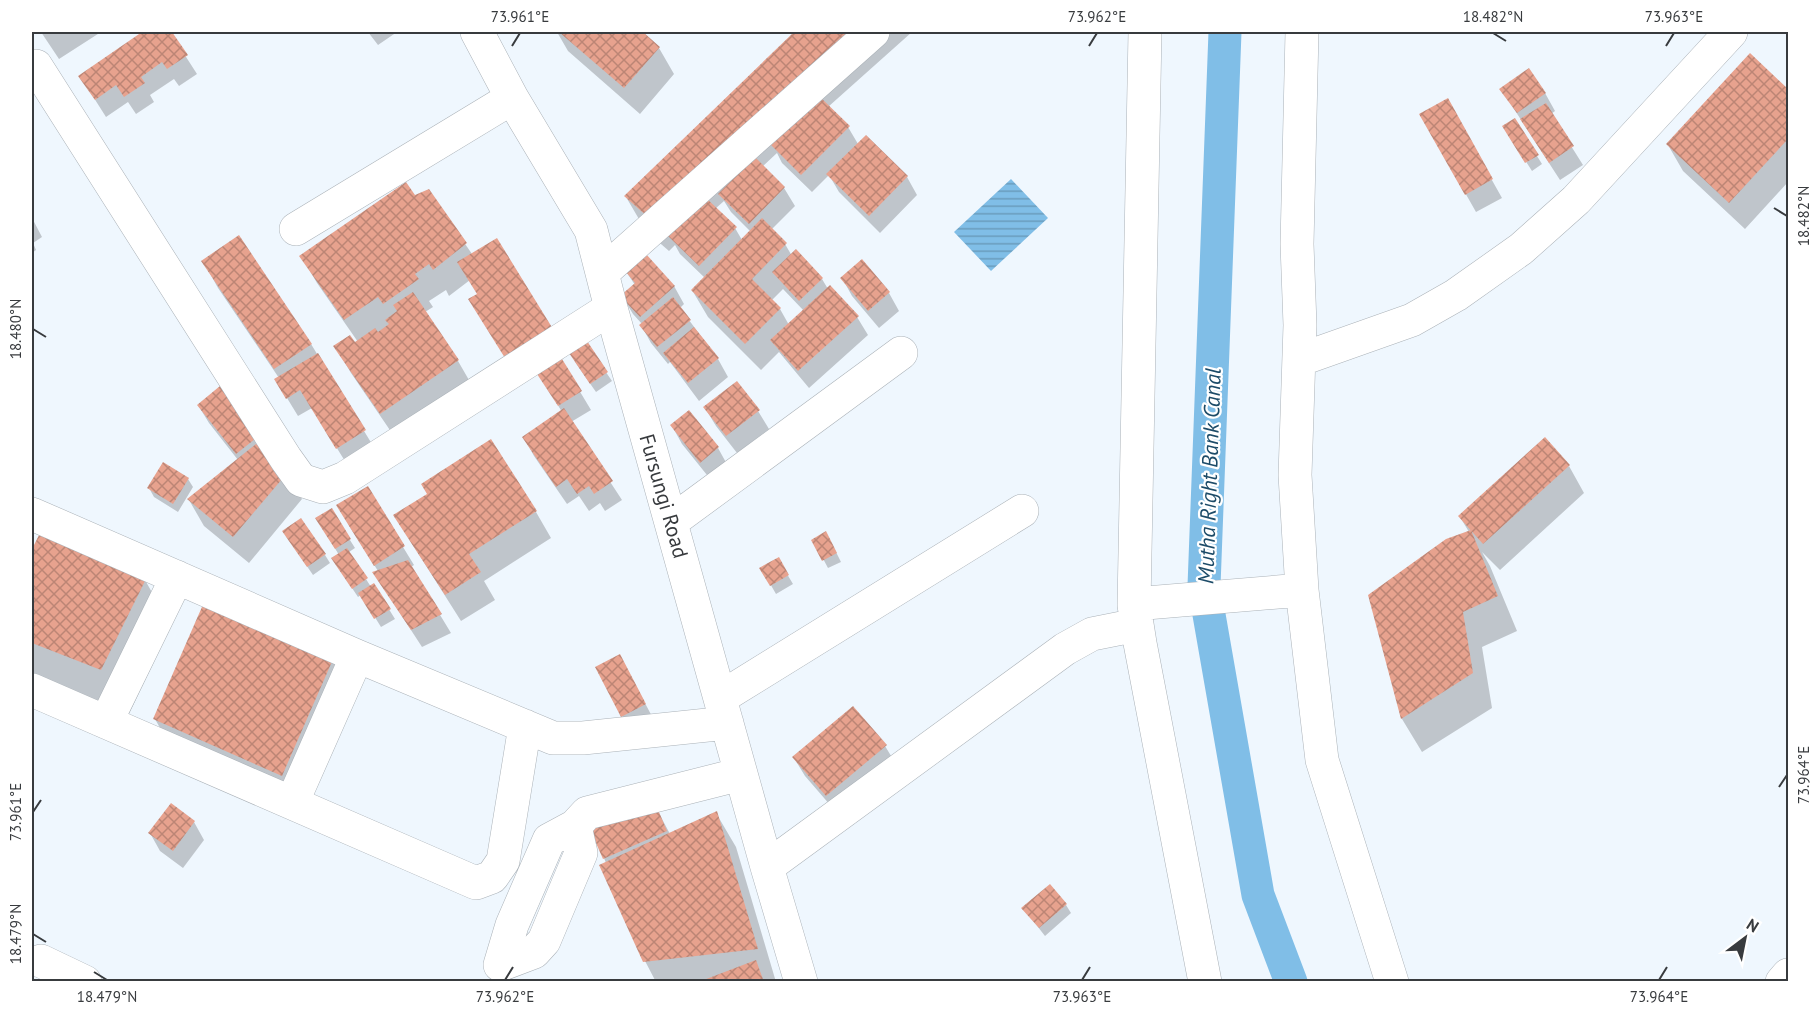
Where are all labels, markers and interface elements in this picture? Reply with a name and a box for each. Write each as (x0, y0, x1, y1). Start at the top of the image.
text: 73.961°E (491, 7, 549, 26)
text: 73.962°E (1068, 7, 1126, 26)
text: 18.482°N (1463, 7, 1523, 26)
text: 73.963°E (1645, 7, 1703, 26)
text: 18.482°N (1794, 186, 1813, 246)
text: 18.480°N (6, 299, 25, 359)
water label: Mutha Right Bank Canal (1191, 368, 1227, 584)
street label: Fursungi Road (633, 431, 695, 561)
text: 73.964°E (1794, 746, 1813, 804)
text: 73.961°E (6, 783, 25, 841)
text: 18.479°N (6, 904, 25, 964)
north arrow (1715, 908, 1775, 968)
text: N (1743, 914, 1763, 937)
text: 18.479°N (77, 987, 137, 1006)
text: 73.962°E (476, 987, 534, 1006)
text: 73.963°E (1053, 987, 1111, 1006)
text: 73.964°E (1630, 987, 1688, 1006)

